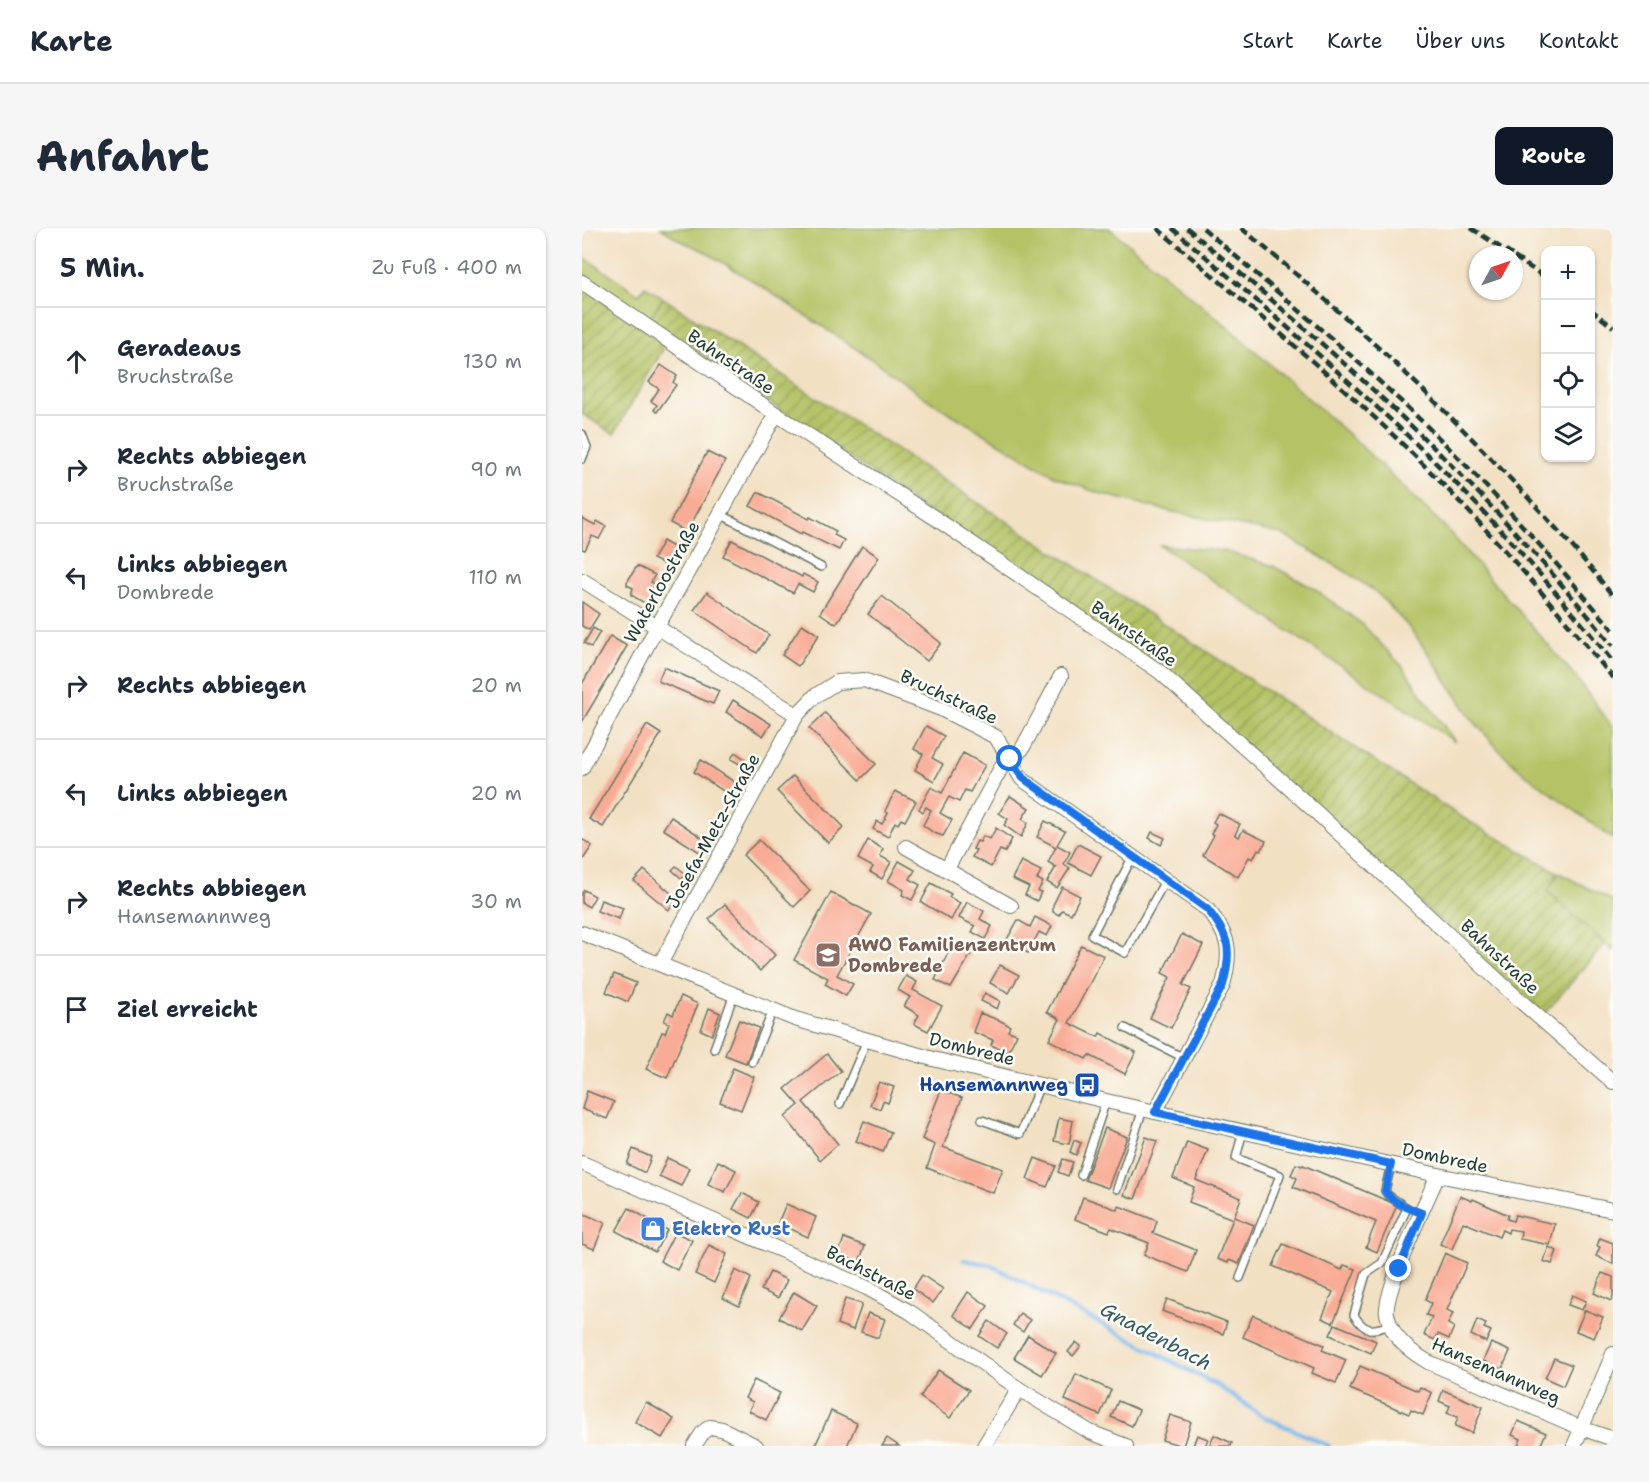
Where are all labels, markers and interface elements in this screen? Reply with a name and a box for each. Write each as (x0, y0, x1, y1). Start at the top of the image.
text: Karte (30, 22, 113, 60)
text: Start (1243, 27, 1294, 55)
text: Karte (1327, 27, 1383, 55)
text: Über uns (1416, 27, 1506, 55)
text: Kontakt (1539, 27, 1619, 55)
button: Route (1495, 127, 1613, 185)
text: Anfahrt (36, 128, 209, 184)
north arrow (1469, 246, 1523, 300)
map controls (1541, 246, 1595, 462)
button: + (1541, 246, 1595, 300)
text: 5 Min. (60, 250, 145, 285)
text: Zu Fuß · 400 m (372, 254, 522, 280)
button: − (1541, 300, 1595, 354)
street label: Bahnstraße (683, 324, 779, 400)
text: Geradeaus (117, 334, 241, 363)
icon: ahead (60, 345, 93, 378)
text: 130 m (463, 348, 522, 374)
button: locate (1541, 354, 1595, 408)
text: Bruchstraße (117, 363, 234, 389)
button: layers (1541, 408, 1595, 462)
text: Rechts abbiegen (117, 442, 306, 471)
icon: right (60, 453, 93, 486)
text: 90 m (470, 456, 522, 482)
text: Bruchstraße (117, 471, 234, 497)
street label: Waterloostraße (618, 517, 706, 647)
text: Links abbiegen (117, 550, 288, 579)
icon: left (60, 561, 93, 594)
text: 110 m (468, 564, 522, 590)
text: Dombrede (117, 579, 214, 605)
street label: Bahnstraße (1086, 595, 1182, 673)
street label: Bruchstraße (896, 664, 1002, 730)
icon: right (60, 669, 93, 702)
text: Rechts abbiegen (117, 671, 306, 700)
text: 20 m (471, 672, 522, 698)
route start (996, 745, 1022, 771)
street label: Josefa-Metz-Straße (660, 749, 766, 913)
icon: left (60, 777, 93, 810)
text: Links abbiegen (117, 779, 288, 808)
text: 20 m (471, 780, 522, 806)
text: Rechts abbiegen (117, 874, 306, 903)
icon: right (60, 885, 93, 918)
text: 30 m (470, 888, 522, 914)
text: Hansemannweg (117, 903, 271, 929)
street label: Bahnstraße (1455, 914, 1545, 1000)
place label: AWO Familienzentrum Dombrede (848, 933, 1056, 978)
school or university icon: AWO Familienzentrum Dombrede (813, 940, 843, 970)
icon: arrive (60, 993, 93, 1026)
text: Ziel erreicht (117, 995, 258, 1024)
street label: Dombrede (927, 1027, 1017, 1071)
bus stop icon: Hansemannweg (1072, 1070, 1102, 1100)
place label: Hansemannweg (919, 1073, 1068, 1097)
street label: Dombrede (1400, 1137, 1490, 1179)
shop icon: Elektro Rust (638, 1214, 668, 1244)
place label: Elektro Rust (672, 1217, 790, 1241)
street label: Bachstraße (822, 1240, 920, 1306)
route end (1385, 1255, 1411, 1281)
water label: Gnadenbach (1096, 1296, 1216, 1376)
street label: Hansemannweg (1428, 1332, 1564, 1410)

